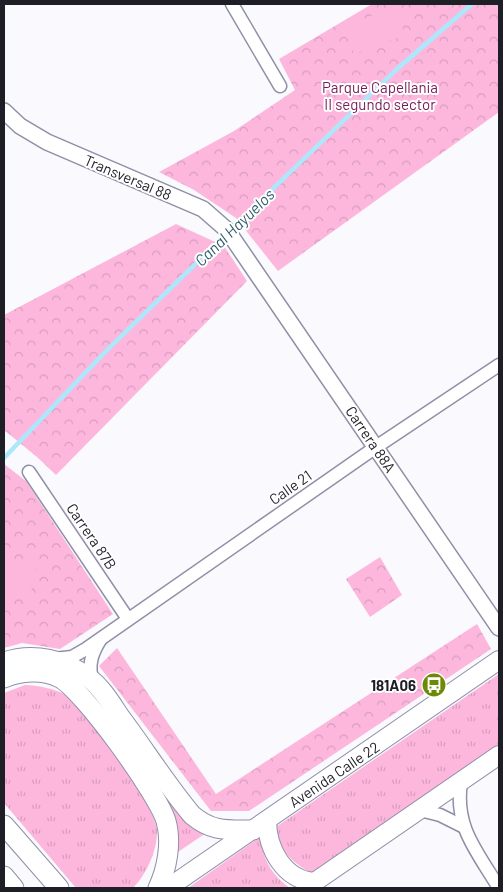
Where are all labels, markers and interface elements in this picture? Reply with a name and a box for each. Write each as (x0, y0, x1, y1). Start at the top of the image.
park label: Parque Capellania II segundo sector (322, 78, 438, 113)
street label: Transversal 88 (82, 151, 174, 203)
water label: Canal Hayuelos (190, 184, 278, 270)
street label: Carrera 88A (342, 402, 400, 476)
street label: Calle 21 (265, 466, 315, 508)
street label: Carrera 87B (63, 499, 121, 573)
bus stop icon: 181A06 (421, 672, 447, 698)
place label: 181A06 (371, 676, 416, 694)
street label: Avenida Calle 22 (285, 737, 383, 811)

